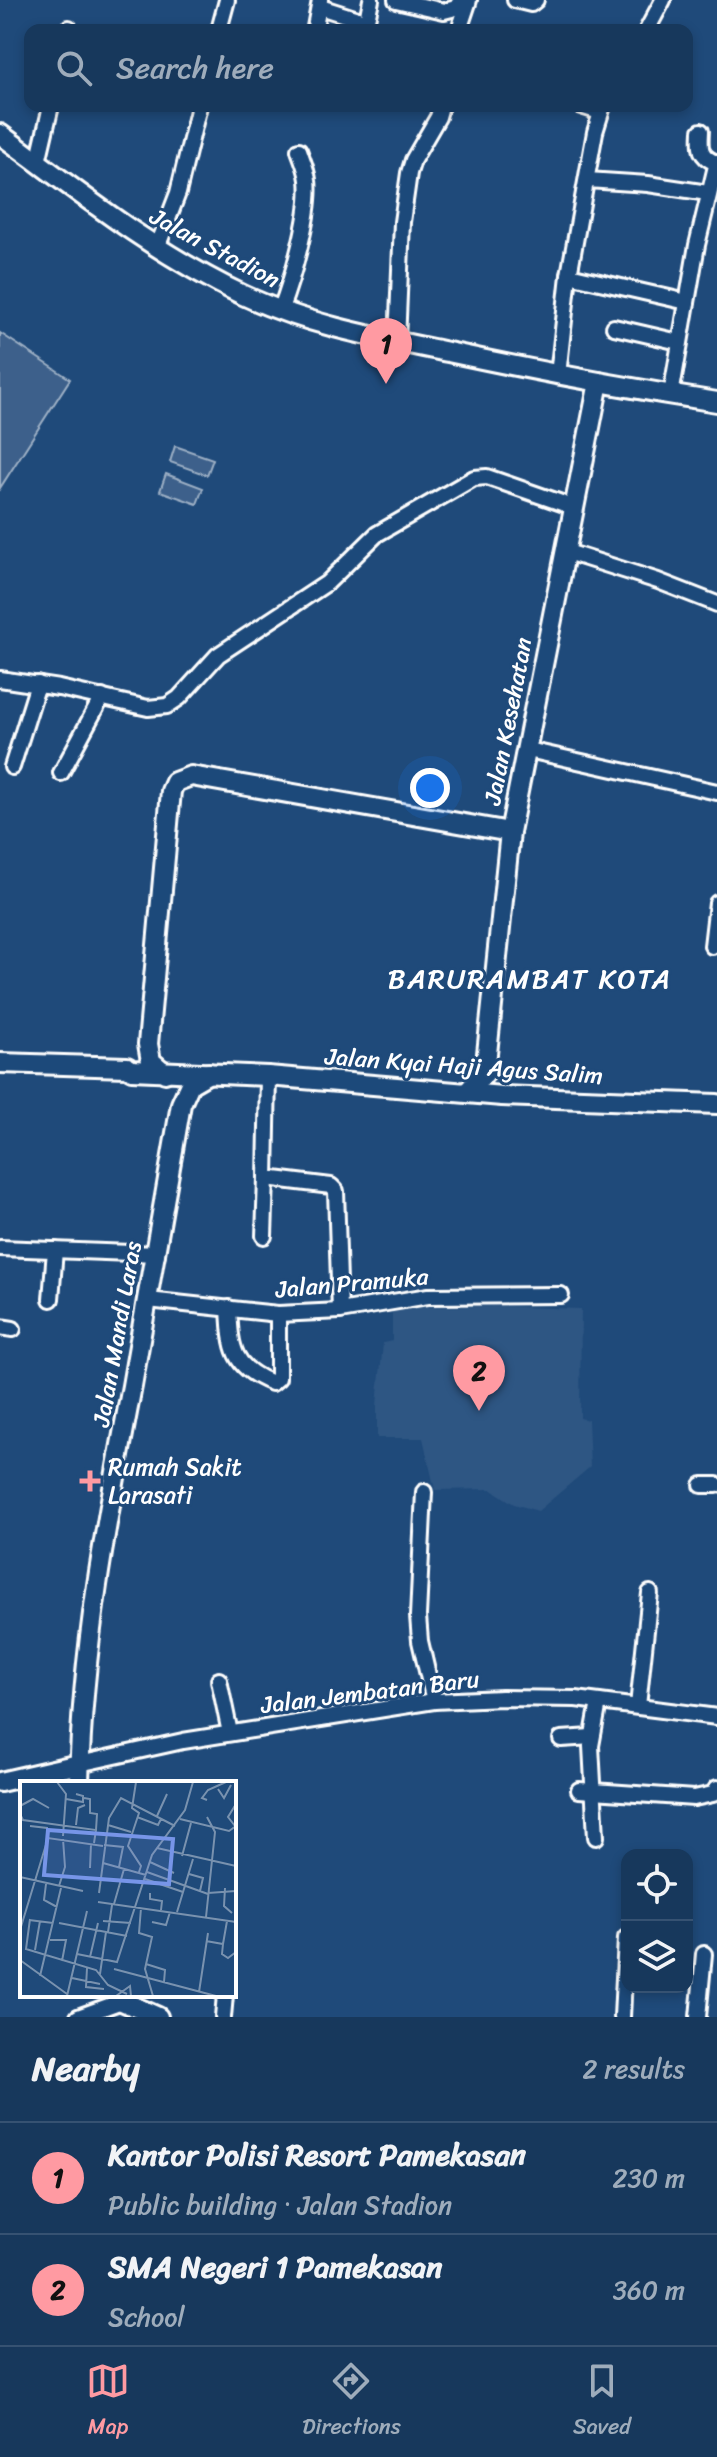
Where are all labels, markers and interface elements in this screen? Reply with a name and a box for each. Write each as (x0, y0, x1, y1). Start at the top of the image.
search box (24, 24, 693, 112)
text: Search here (116, 41, 274, 95)
icon: search (52, 46, 96, 90)
street label: Jalan Stadion (141, 196, 288, 300)
pin: 1 (360, 318, 412, 384)
street label: Jalan Kesehatan (471, 634, 545, 809)
your location (410, 768, 450, 808)
district label: BARURAMBAT KOTA (388, 954, 672, 1003)
street label: Jalan Kyai Haji Agus Salim (323, 1035, 604, 1097)
street label: Jalan Mandi Laras (80, 1238, 154, 1431)
street label: Jalan Pramuka (273, 1255, 431, 1311)
pin: 2 (453, 1345, 505, 1411)
place label: Rumah Sakit Larasati (108, 1446, 242, 1516)
marker: Rumah Sakit Larasati (79, 1470, 101, 1492)
street label: Jalan Jembatan Baru (257, 1658, 482, 1726)
inset map (20, 1781, 236, 1997)
map controls (621, 1849, 693, 1993)
button: locate (621, 1849, 693, 1921)
button: layers (621, 1921, 693, 1993)
text: Nearby (32, 2039, 140, 2099)
text: 2 results (583, 2046, 685, 2092)
text: Kantor Polisi Resort Pamekasan (108, 2128, 526, 2182)
text: 1 (52, 2155, 64, 2201)
text: 230 m (613, 2155, 685, 2201)
text: Public building · Jalan Stadion (108, 2182, 452, 2228)
text: SMA Negeri 1 Pamekasan (108, 2240, 442, 2294)
text: 2 (50, 2267, 66, 2313)
text: 360 m (613, 2267, 685, 2313)
text: School (108, 2294, 185, 2340)
tab: Map (86, 2359, 130, 2446)
tab: Directions (302, 2359, 401, 2446)
tab: Saved (573, 2359, 631, 2446)

